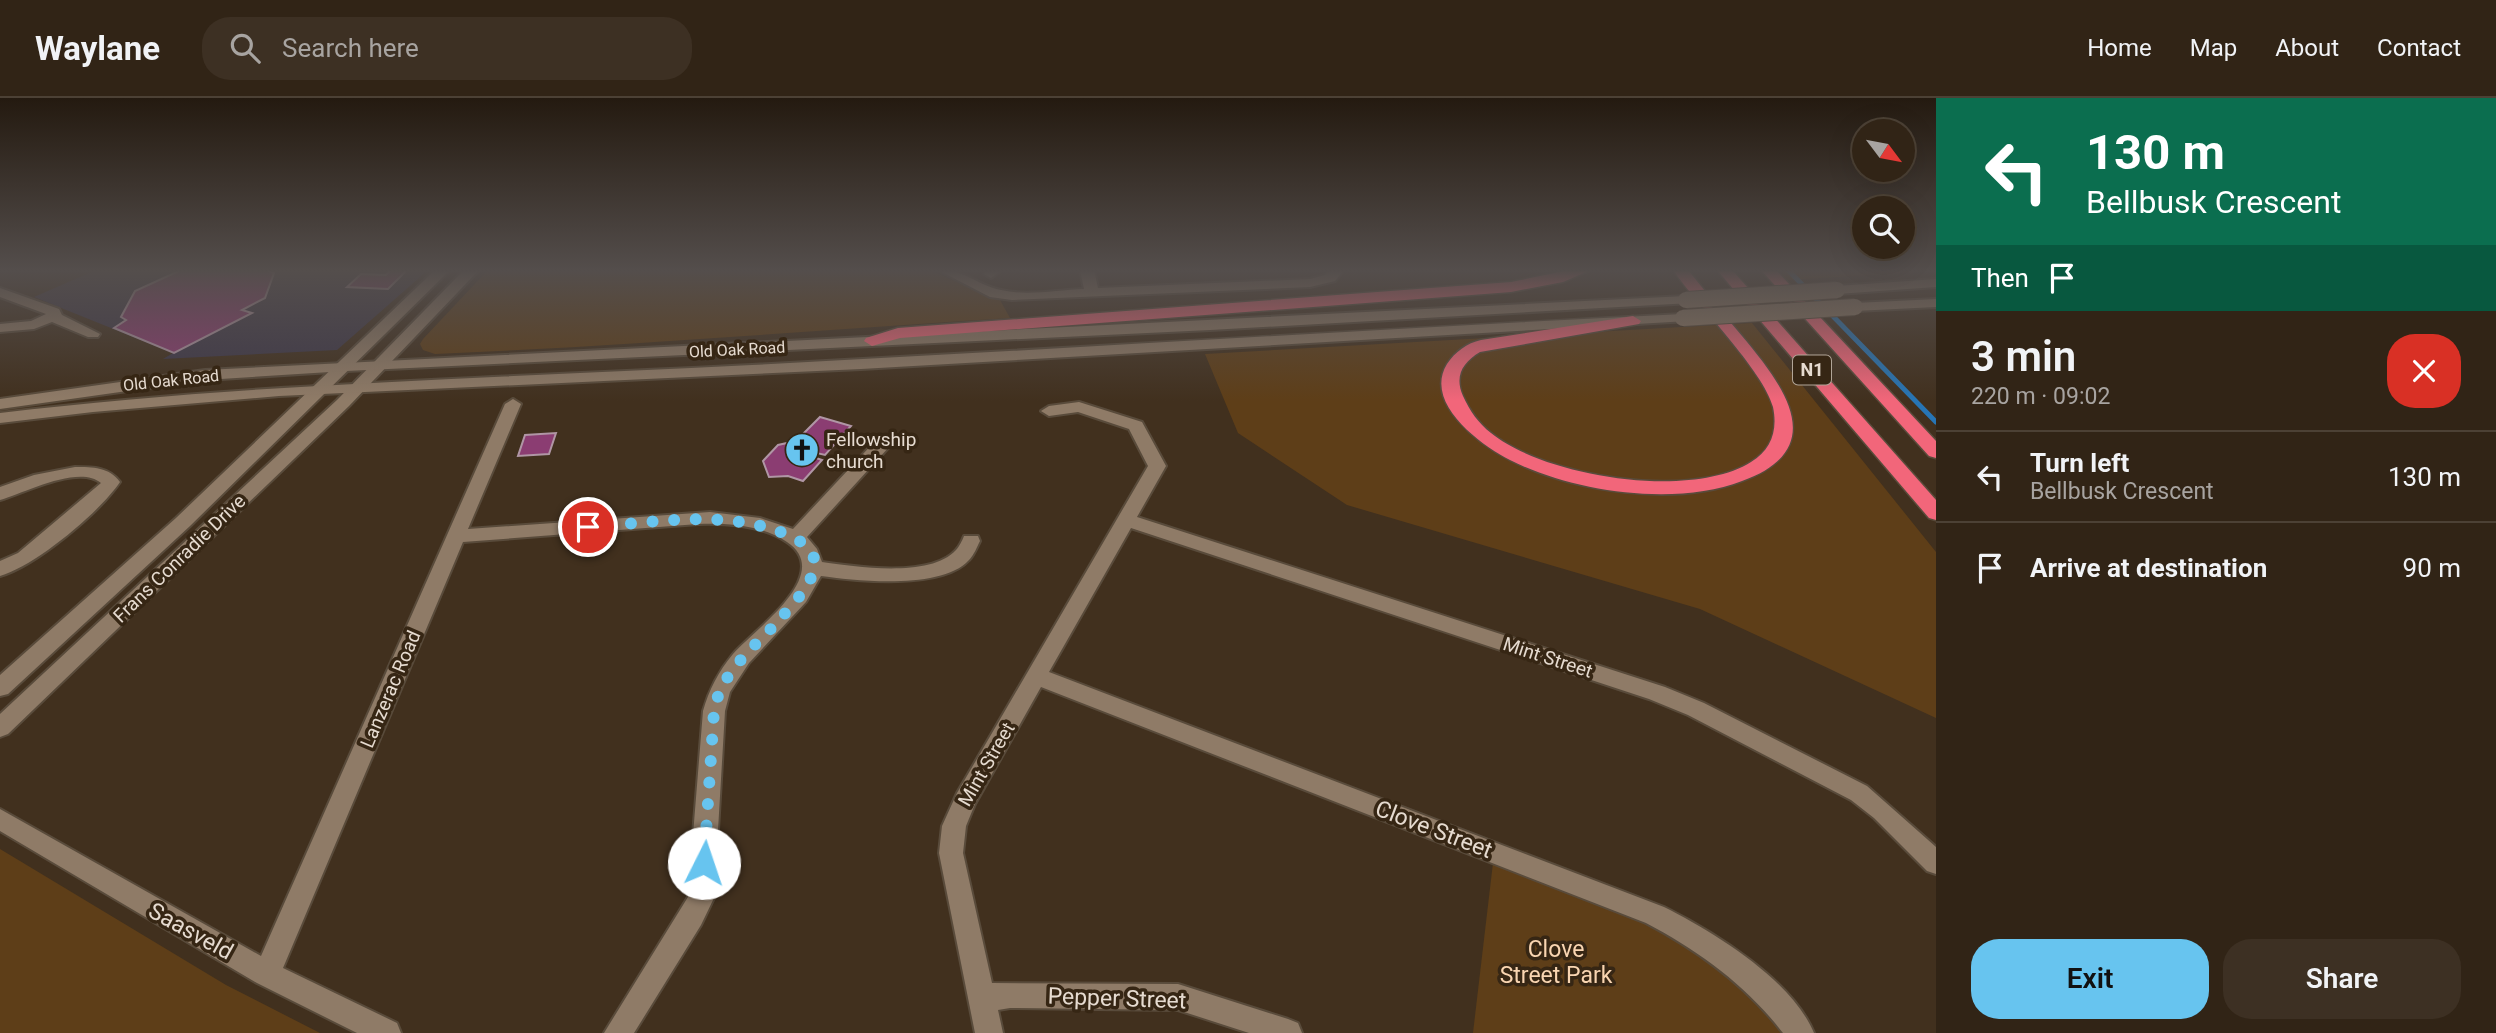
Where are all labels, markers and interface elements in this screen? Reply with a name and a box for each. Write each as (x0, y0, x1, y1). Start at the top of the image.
search box (202, 17, 692, 80)
text: Waylane (35, 29, 160, 68)
icon: search (226, 29, 264, 67)
text: Search here (282, 33, 419, 63)
text: Home (2087, 34, 2152, 62)
text: Map (2190, 34, 2237, 62)
text: About (2275, 34, 2339, 62)
text: Contact (2377, 34, 2461, 62)
north arrow (1852, 119, 1914, 182)
map controls (1852, 119, 1915, 259)
text: 130 m (2086, 124, 2225, 181)
icon: left (1971, 126, 2062, 217)
text: Bellbusk Crescent (2086, 183, 2341, 221)
button: search (1852, 196, 1915, 259)
icon: arrive (2043, 259, 2081, 297)
text: Then (1971, 263, 2029, 293)
text: 3 min (1971, 332, 2076, 381)
button: close (2387, 334, 2461, 408)
street label: Old Oak Road (688, 337, 786, 362)
road number: N1 (1793, 356, 1831, 384)
street label: Old Oak Road (122, 366, 220, 395)
text: 220 m · 09:02 (1971, 383, 2110, 410)
place label: Fellowship church (826, 428, 916, 473)
church icon: Fellowship church (783, 431, 821, 469)
text: Turn left (2030, 448, 2129, 478)
icon: left (1971, 458, 2009, 496)
text: 130 m (2388, 462, 2461, 492)
text: Bellbusk Crescent (2030, 478, 2214, 505)
street label: Frans Conradie Drive (109, 489, 250, 627)
pin (558, 497, 618, 557)
icon: arrive (569, 508, 607, 546)
icon: arrive (1971, 549, 2009, 587)
text: Arrive at destination (2030, 553, 2267, 583)
text: 90 m (2403, 553, 2461, 583)
street label: Lanzerac Road (355, 627, 425, 751)
street label: Mint Street (1500, 632, 1596, 683)
street label: Mint Street (953, 718, 1020, 810)
street label: Clove Street (1372, 795, 1496, 864)
position arrow (667, 826, 741, 900)
street label: Saasveld (144, 897, 238, 966)
park label: Clove Street Park (1500, 936, 1613, 989)
button: Exit (1971, 939, 2209, 1019)
button: Share (2223, 939, 2461, 1019)
street label: Pepper Street (1047, 983, 1187, 1014)

